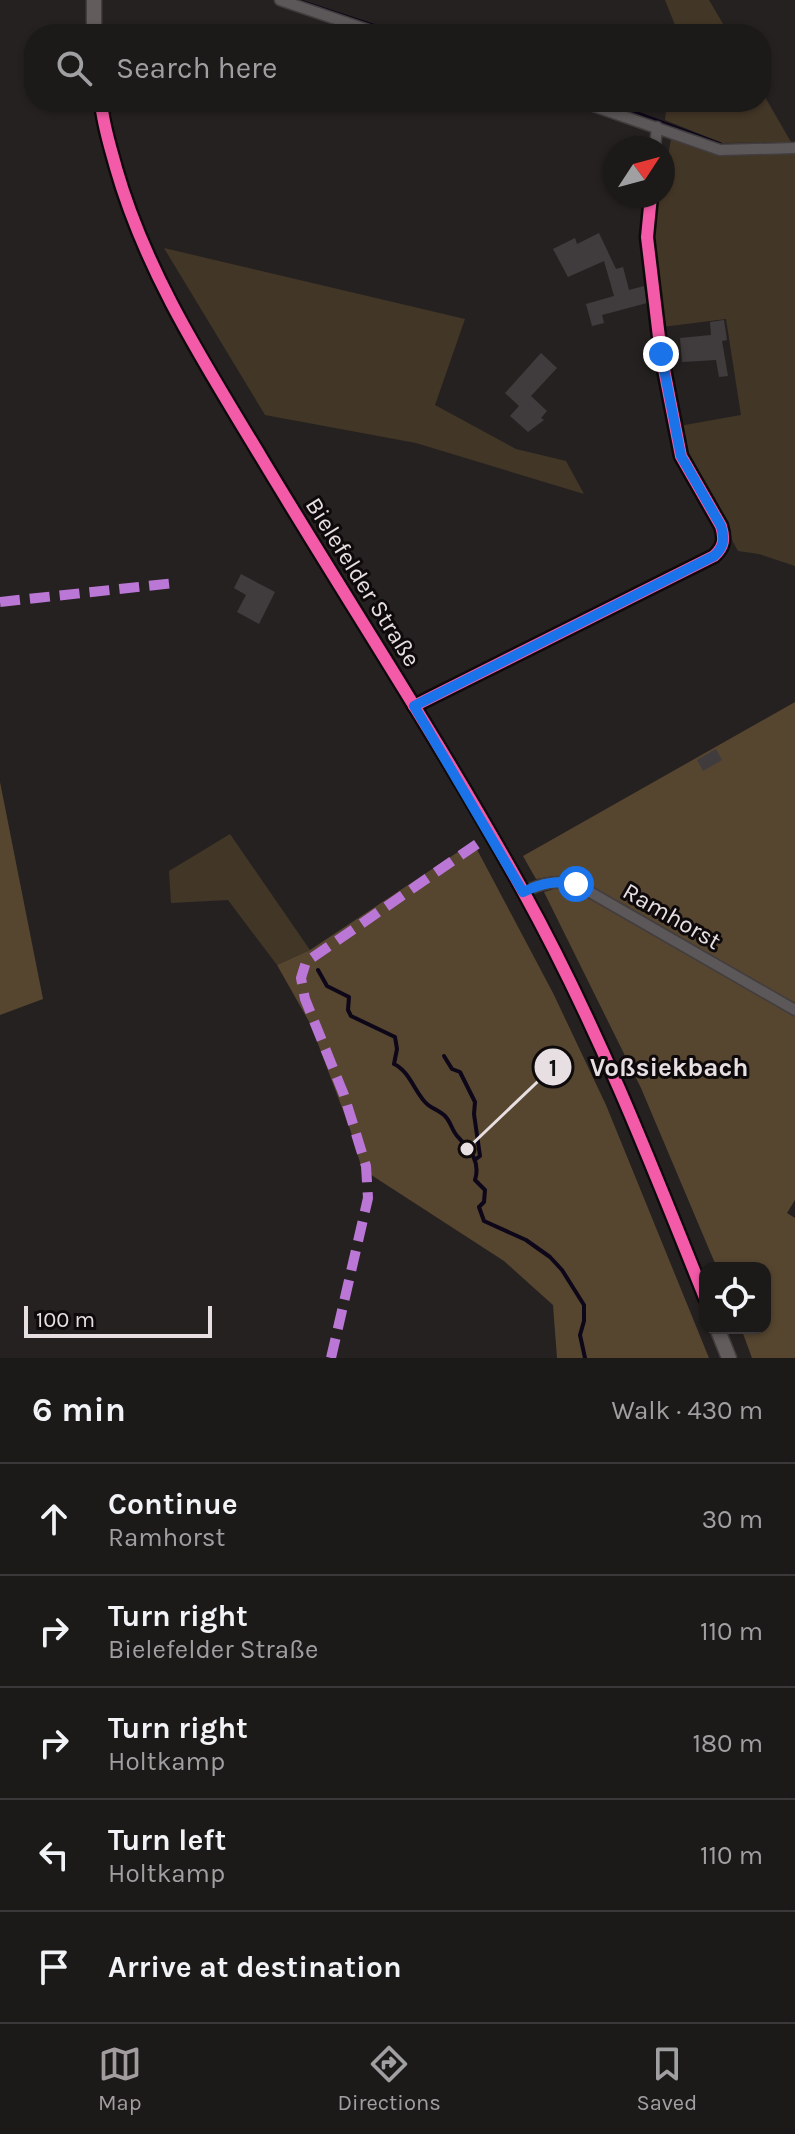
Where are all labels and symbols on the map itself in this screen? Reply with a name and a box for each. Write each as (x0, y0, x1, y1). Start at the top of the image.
north arrow (603, 136, 675, 208)
route end (643, 336, 679, 372)
street label: Bielefelder Straße (300, 492, 426, 672)
route start (558, 866, 594, 902)
street label: Ramhorst (618, 877, 726, 955)
callout: Voßsiekbach (533, 1042, 764, 1092)
text: Voßsiekbach (590, 1052, 748, 1083)
text: 1 (549, 1054, 557, 1082)
scale bar (24, 1302, 212, 1338)

